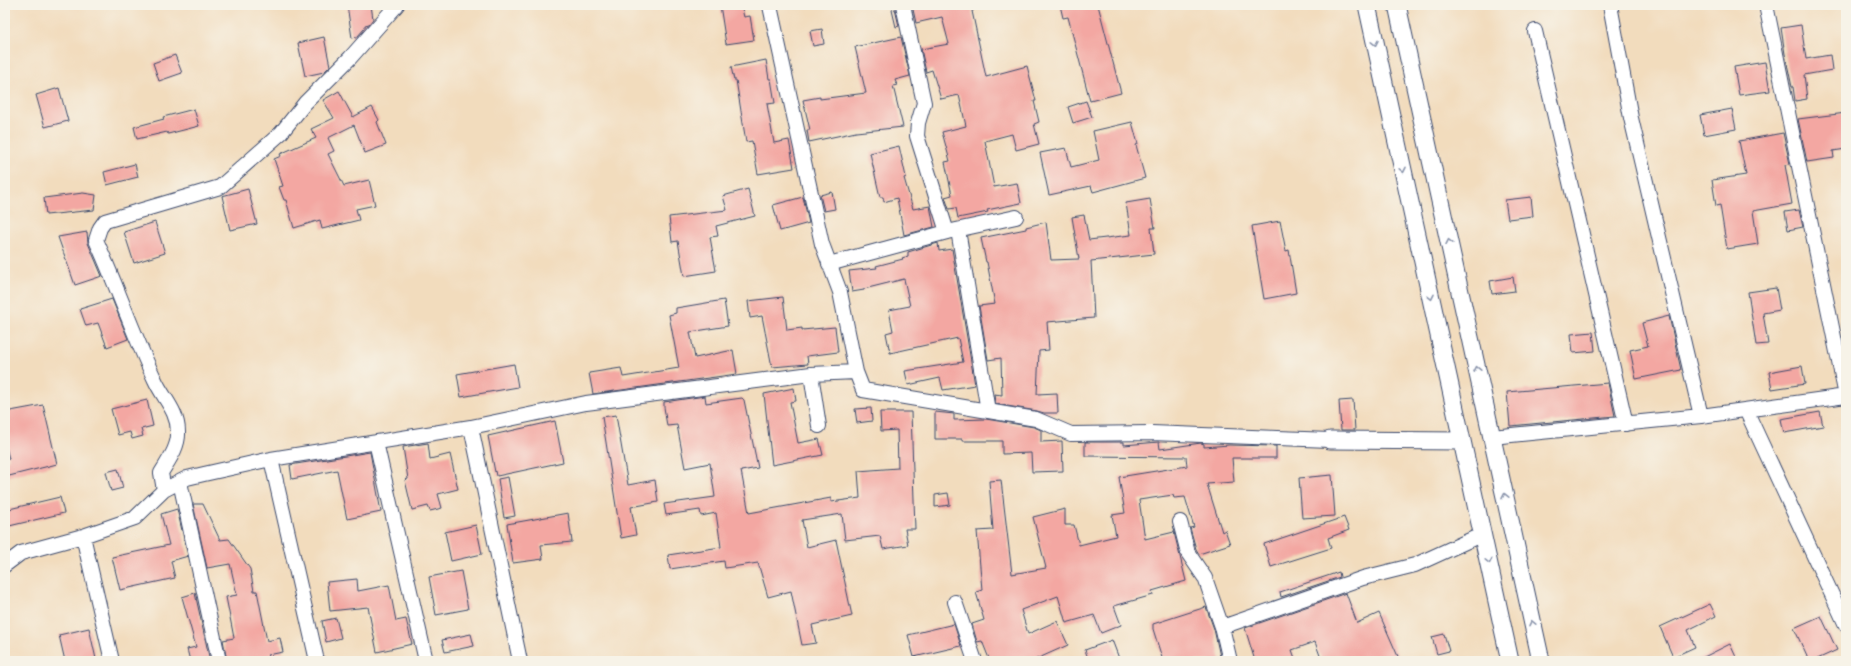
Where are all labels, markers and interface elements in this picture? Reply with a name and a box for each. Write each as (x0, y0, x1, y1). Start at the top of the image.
one-way arrow (1371, 40, 1379, 46)
one-way arrow (1398, 167, 1406, 173)
one-way arrow (1446, 239, 1454, 245)
one-way arrow (1426, 294, 1434, 300)
one-way arrow (1473, 366, 1481, 372)
one-way arrow (1501, 493, 1509, 499)
one-way arrow (1484, 558, 1492, 564)
one-way arrow (1529, 620, 1537, 626)

